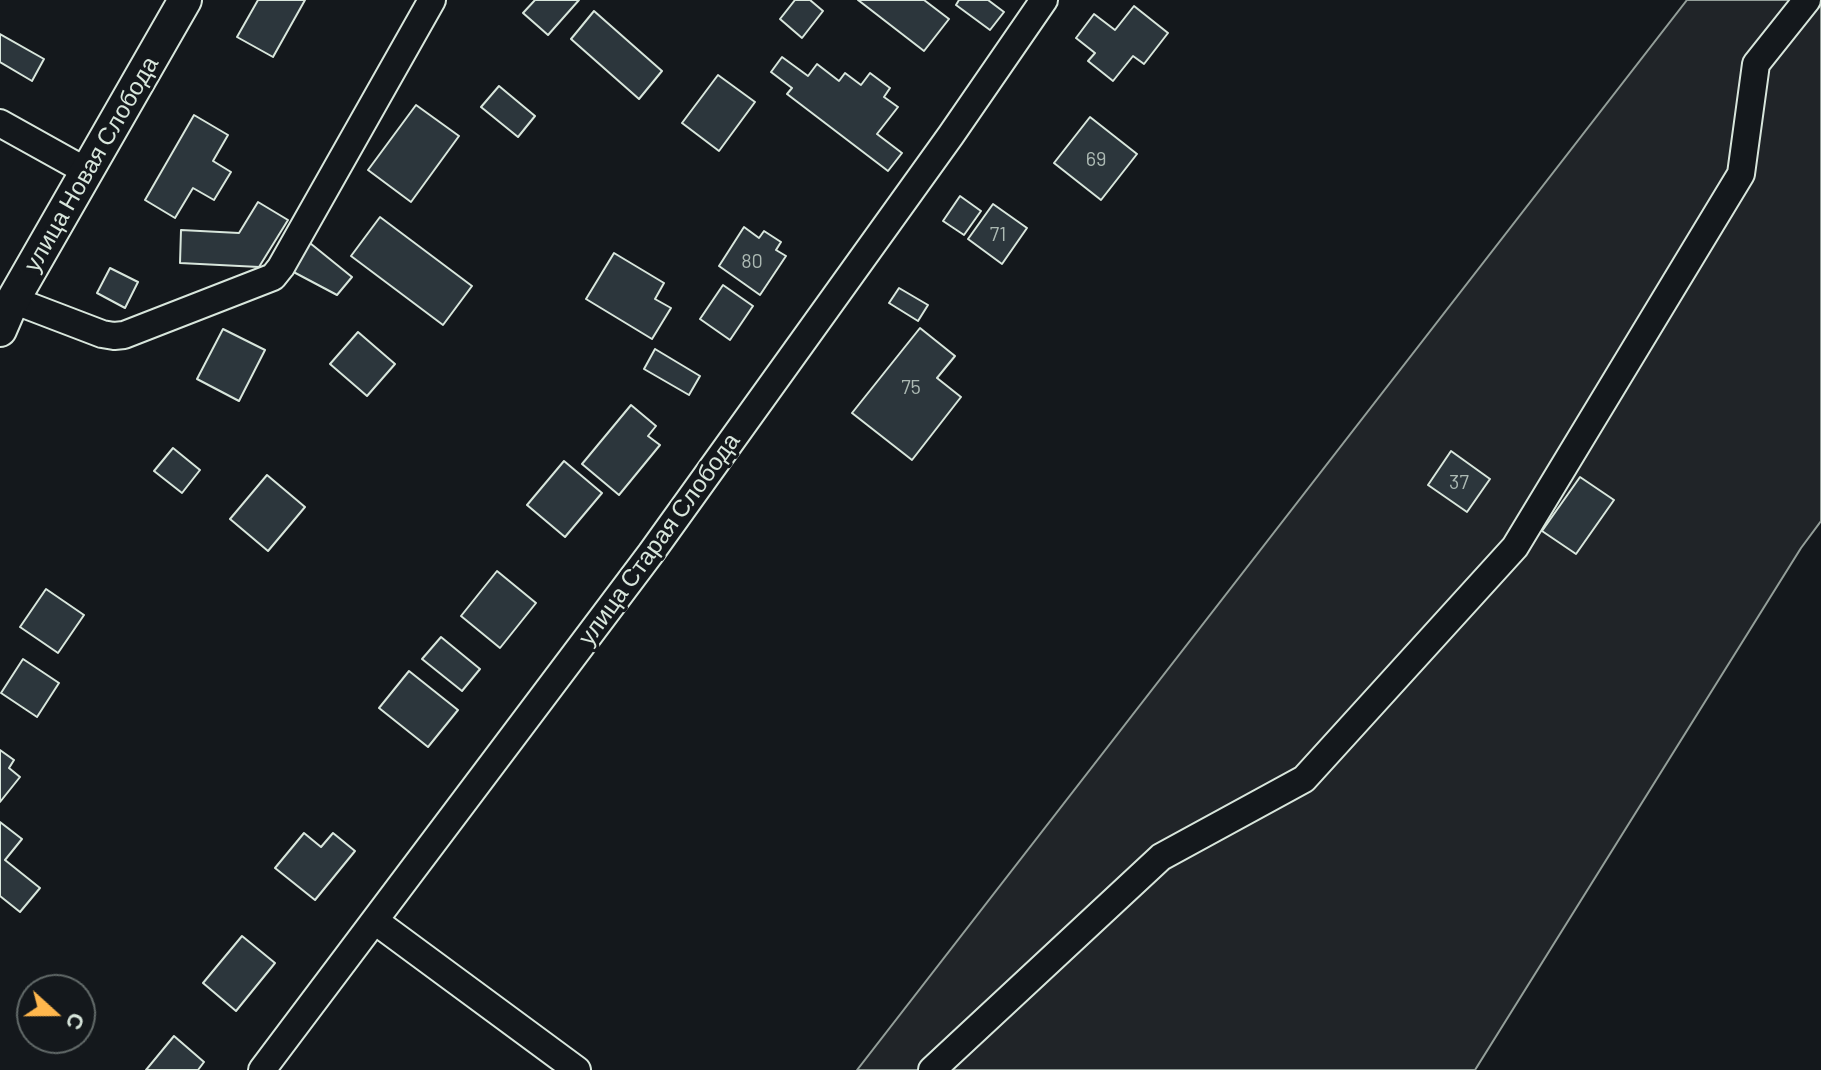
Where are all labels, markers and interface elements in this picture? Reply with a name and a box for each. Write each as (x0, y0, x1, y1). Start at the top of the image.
street label: улица Новая Слобода (18, 51, 164, 277)
house number: 69 (1086, 147, 1106, 171)
house number: 71 (990, 222, 1006, 246)
house number: 80 (741, 249, 763, 273)
house number: 75 (901, 375, 921, 399)
street label: улица Старая Слобода (572, 427, 746, 651)
house number: 37 (1449, 470, 1469, 494)
north arrow (16, 974, 96, 1054)
text: С (62, 1010, 92, 1034)

